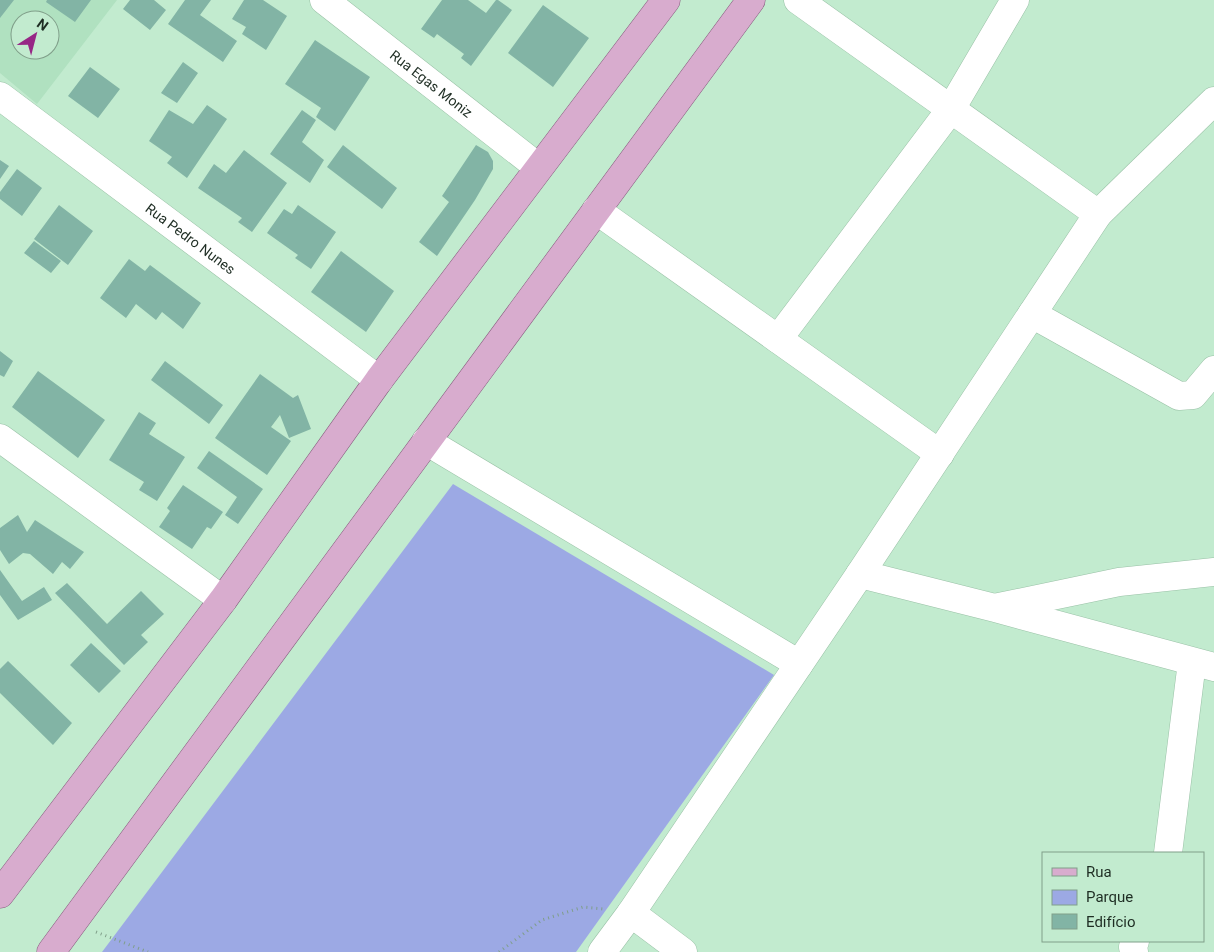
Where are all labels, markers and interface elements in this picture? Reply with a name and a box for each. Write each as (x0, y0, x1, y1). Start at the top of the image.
north arrow (10, 10, 60, 60)
text: N (34, 15, 51, 34)
street label: Rua Egas Moniz (387, 47, 476, 121)
street label: Rua Pedro Nunes (143, 200, 238, 277)
legend (1042, 852, 1204, 942)
text: Rua (1086, 863, 1112, 881)
text: Parque (1086, 888, 1133, 906)
text: Edifício (1086, 913, 1135, 931)

